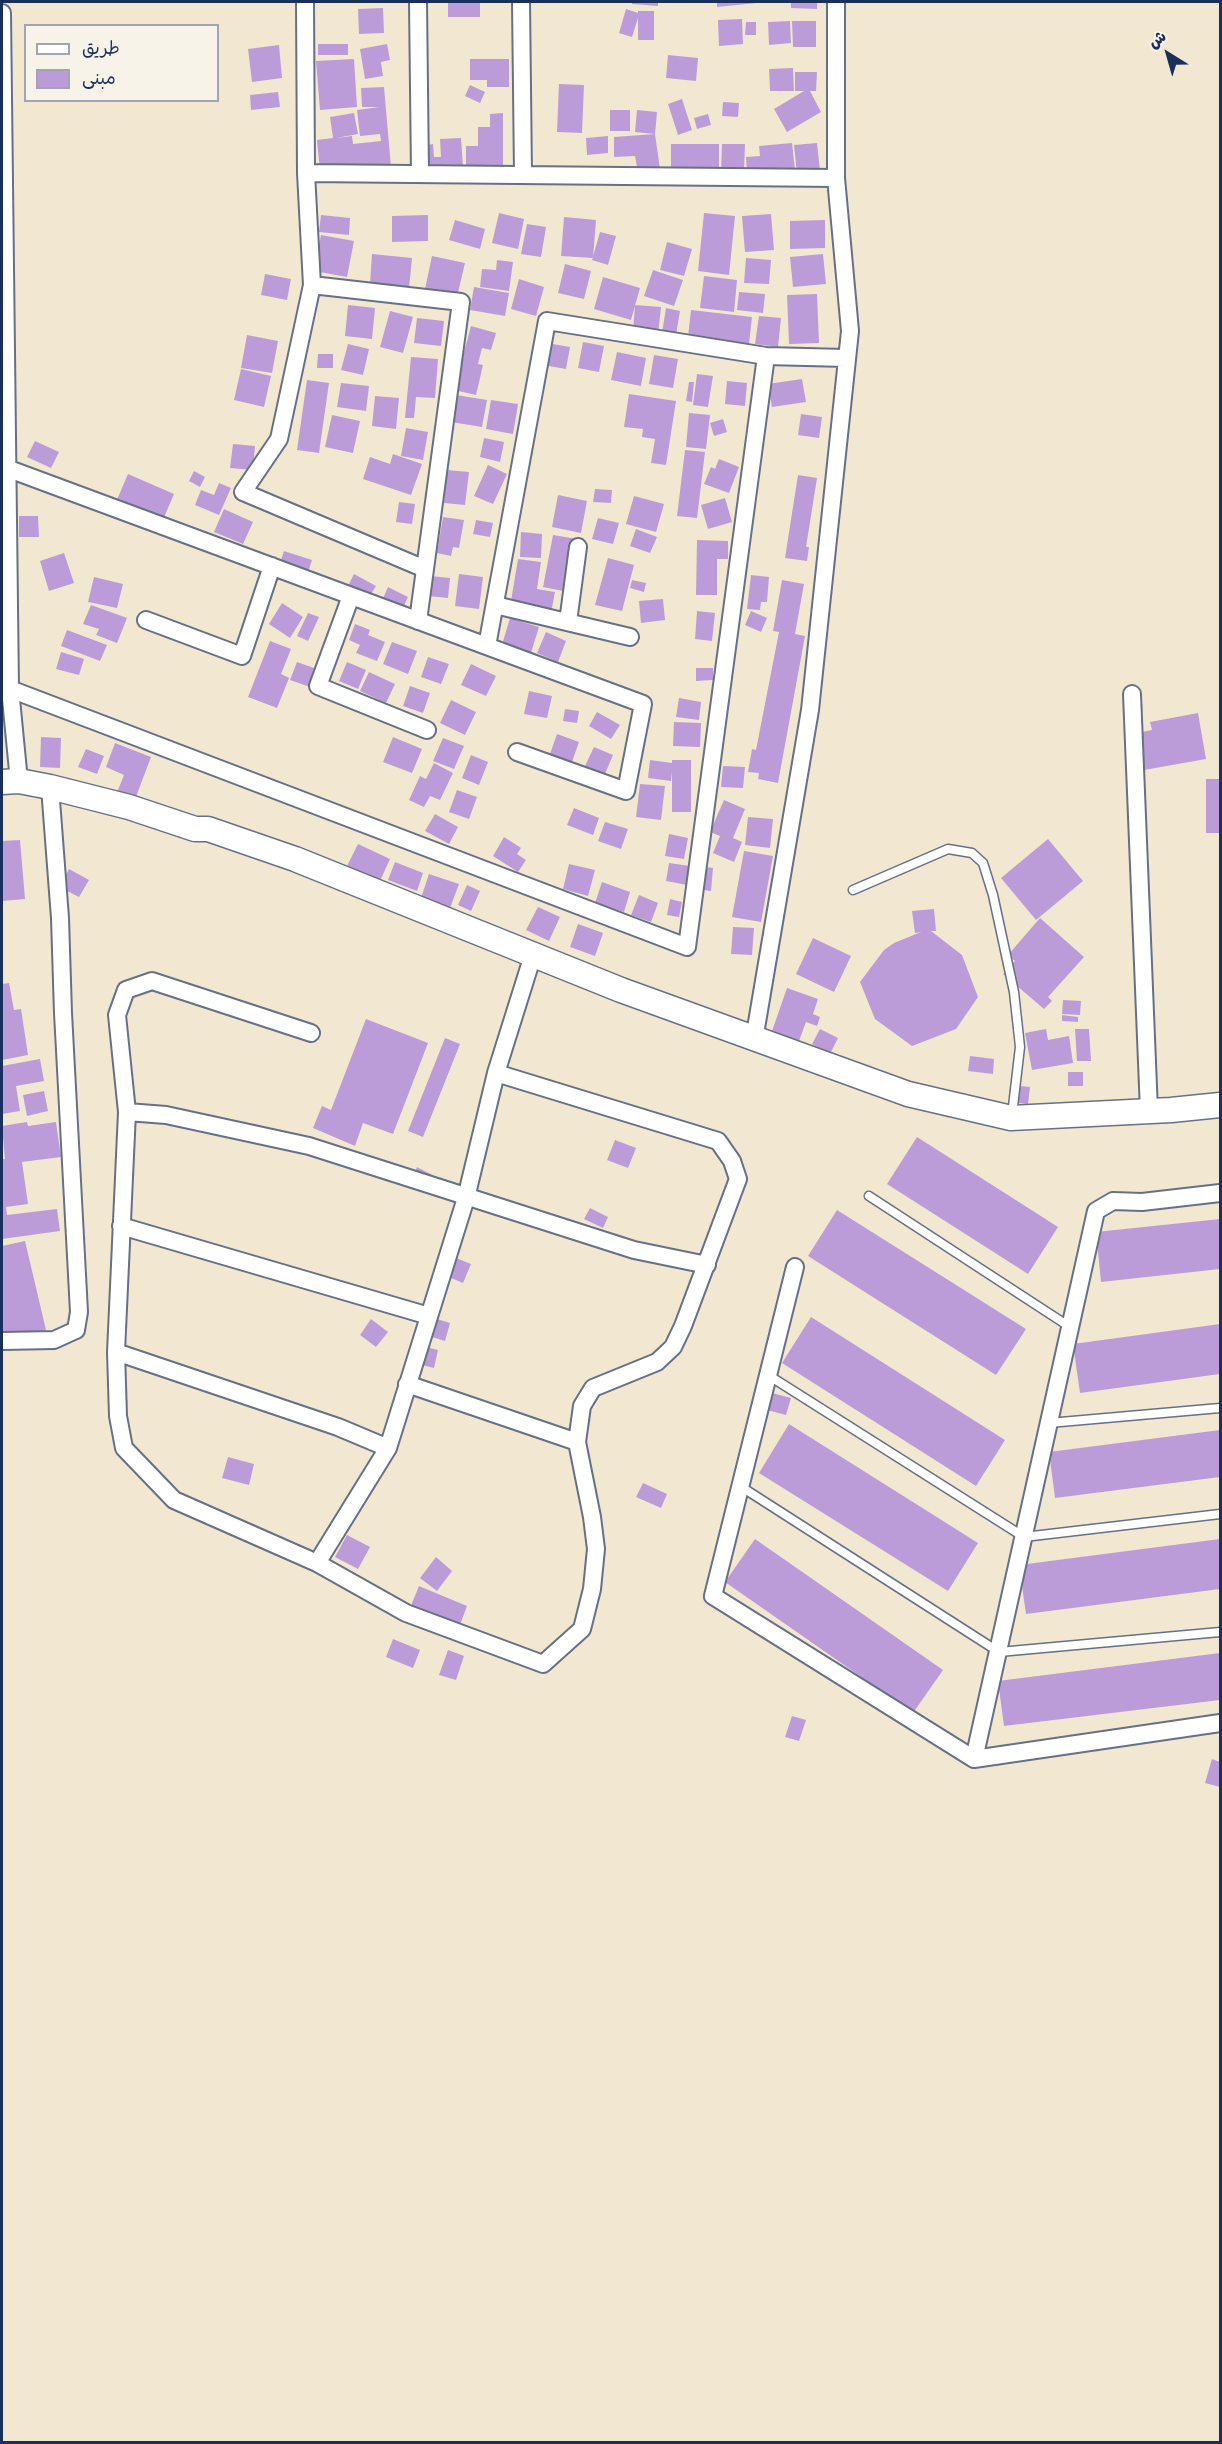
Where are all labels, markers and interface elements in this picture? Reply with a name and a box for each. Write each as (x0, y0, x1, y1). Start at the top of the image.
legend (24, 24, 219, 102)
north arrow (1138, 24, 1198, 84)
text: ش (1144, 26, 1170, 52)
text: طريق (82, 37, 120, 59)
text: مبنى (82, 67, 116, 89)

